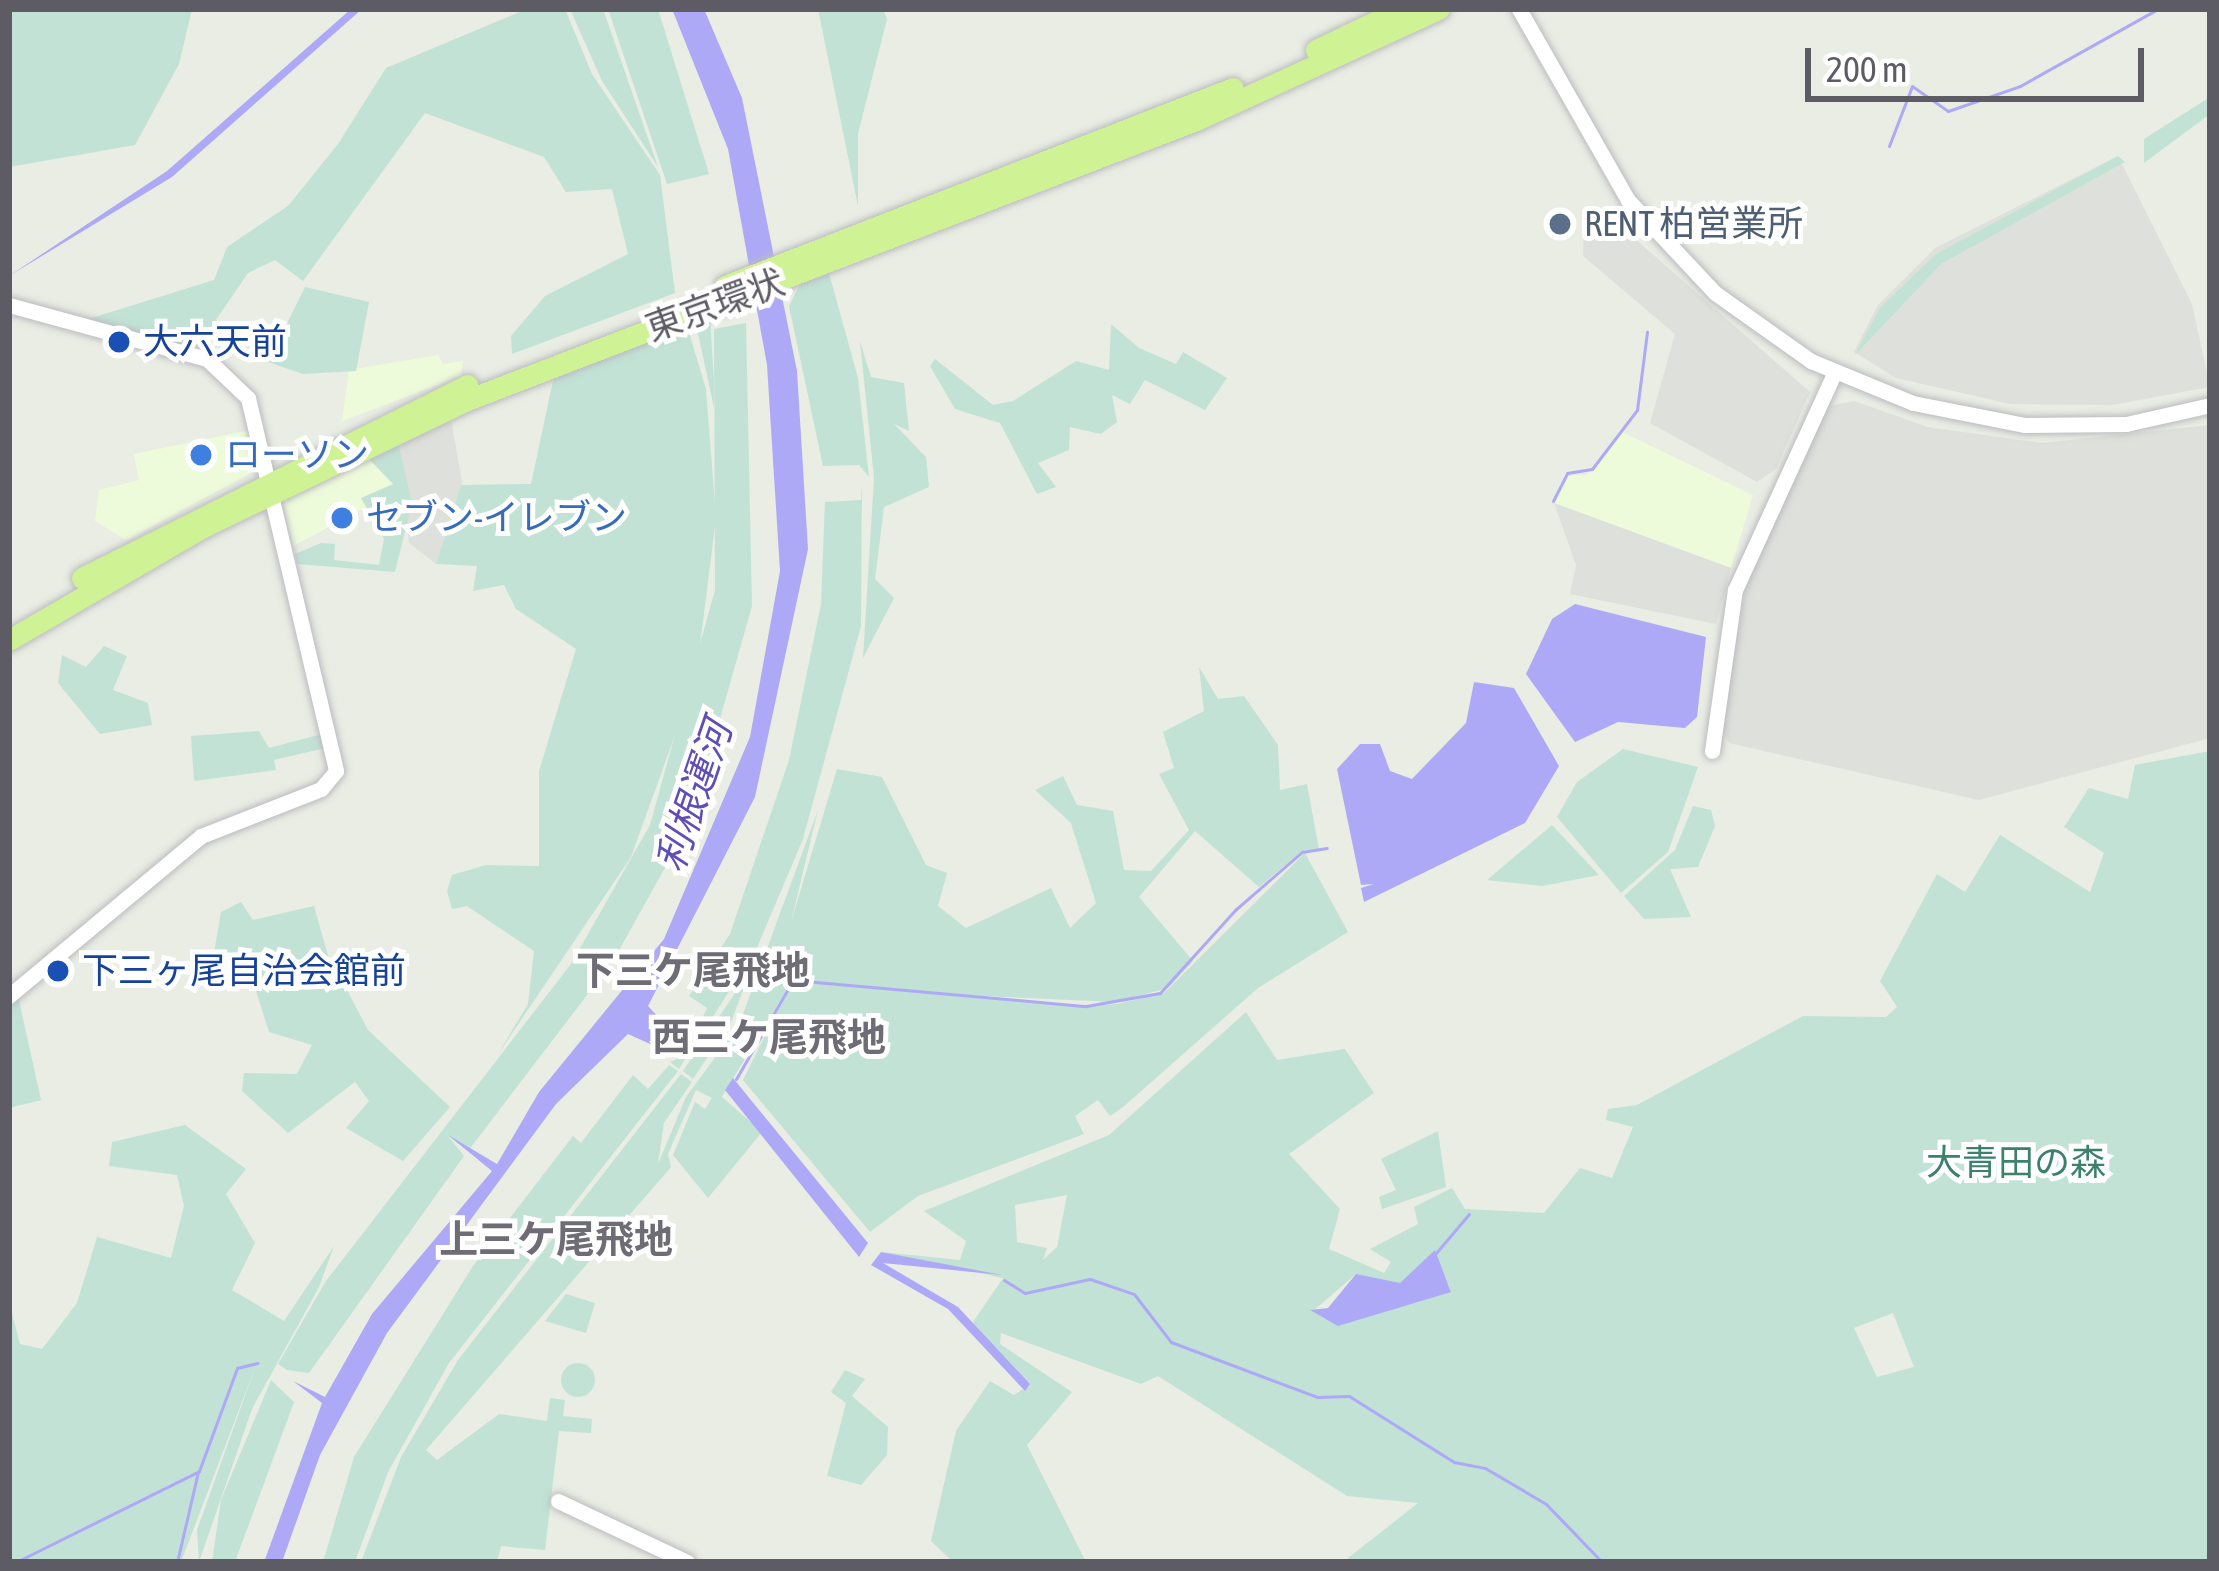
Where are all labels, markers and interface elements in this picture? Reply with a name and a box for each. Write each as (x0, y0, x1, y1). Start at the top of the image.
scale bar (1811, 24, 2150, 98)
text: 200 m (1826, 48, 1908, 90)
place label: RENT 柏営業所 (1584, 202, 1803, 246)
marker: RENT 柏営業所 (1547, 211, 1573, 237)
street label: 東京環状 (640, 260, 790, 350)
place label: 大六天前 (143, 320, 287, 364)
marker: 大六天前 (106, 329, 132, 355)
place label: ローソン (225, 433, 369, 477)
marker: ローソン (188, 442, 214, 468)
place label: セブン-イレブン (366, 496, 627, 540)
marker: セブン-イレブン (329, 505, 355, 531)
water label: 利根運河 (646, 715, 742, 877)
district label: 下三ケ尾飛地 (576, 947, 810, 993)
place label: 下三ヶ尾自治会館前 (82, 949, 406, 993)
marker: 下三ヶ尾自治会館前 (45, 958, 71, 984)
district label: 西三ケ尾飛地 (652, 1014, 886, 1060)
park label: 大青田の森 (1926, 1141, 2106, 1185)
district label: 上三ケ尾飛地 (439, 1216, 673, 1262)

